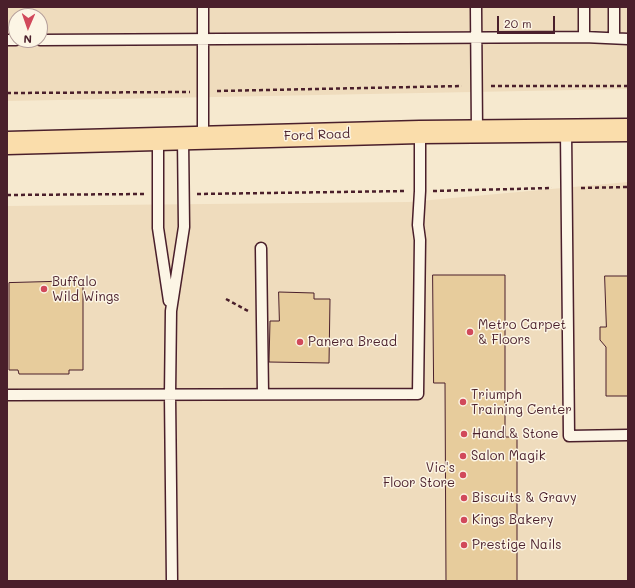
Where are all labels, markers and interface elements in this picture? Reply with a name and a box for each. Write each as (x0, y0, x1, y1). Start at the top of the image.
north arrow (8, 8, 48, 48)
scale bar (499, 8, 557, 34)
text: 20 m (504, 15, 532, 31)
text: N (23, 32, 32, 47)
street label: Ford Road (284, 126, 350, 144)
place label: Buffalo Wild Wings (52, 274, 120, 305)
marker: Buffalo Wild Wings (39, 284, 49, 294)
place label: Metro Carpet & Floors (478, 317, 566, 348)
marker: Metro Carpet & Floors (465, 327, 475, 337)
place label: Panera Bread (308, 334, 397, 350)
marker: Panera Bread (295, 337, 305, 347)
place label: Triumph Training Center (471, 387, 572, 418)
marker: Triumph Training Center (458, 397, 468, 407)
place label: Hand & Stone (472, 426, 559, 442)
marker: Hand & Stone (459, 429, 469, 439)
place label: Salon Magik (471, 448, 546, 464)
marker: Salon Magik (458, 451, 468, 461)
place label: Vic's Floor Store (383, 460, 455, 491)
marker: Vic's Floor Store (458, 470, 468, 480)
place label: Biscuits & Gravy (472, 490, 577, 506)
marker: Biscuits & Gravy (459, 493, 469, 503)
place label: Kings Bakery (472, 512, 554, 528)
marker: Kings Bakery (459, 515, 469, 525)
place label: Prestige Nails (472, 537, 562, 553)
marker: Prestige Nails (459, 540, 469, 550)

